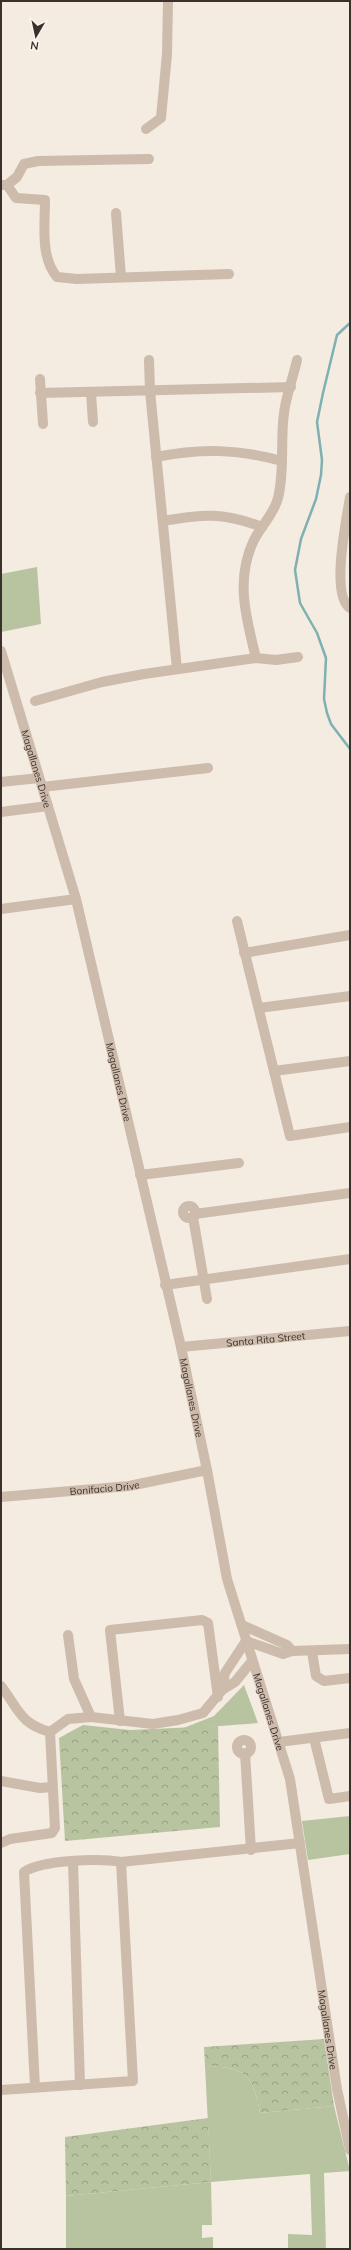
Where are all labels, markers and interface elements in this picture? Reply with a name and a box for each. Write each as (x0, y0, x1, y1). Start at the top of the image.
north arrow (16, 16, 56, 56)
text: N (29, 38, 40, 53)
street label: Magallanes Drive (18, 728, 54, 809)
street label: Magallanes Drive (103, 1041, 134, 1123)
street label: Santa Rita Street (226, 1329, 306, 1350)
street label: Magallanes Drive (177, 1357, 206, 1438)
street label: Bonifacio Drive (69, 1478, 141, 1498)
street label: Magallanes Drive (250, 1672, 287, 1752)
street label: Magallanes Drive (315, 1989, 340, 2071)

